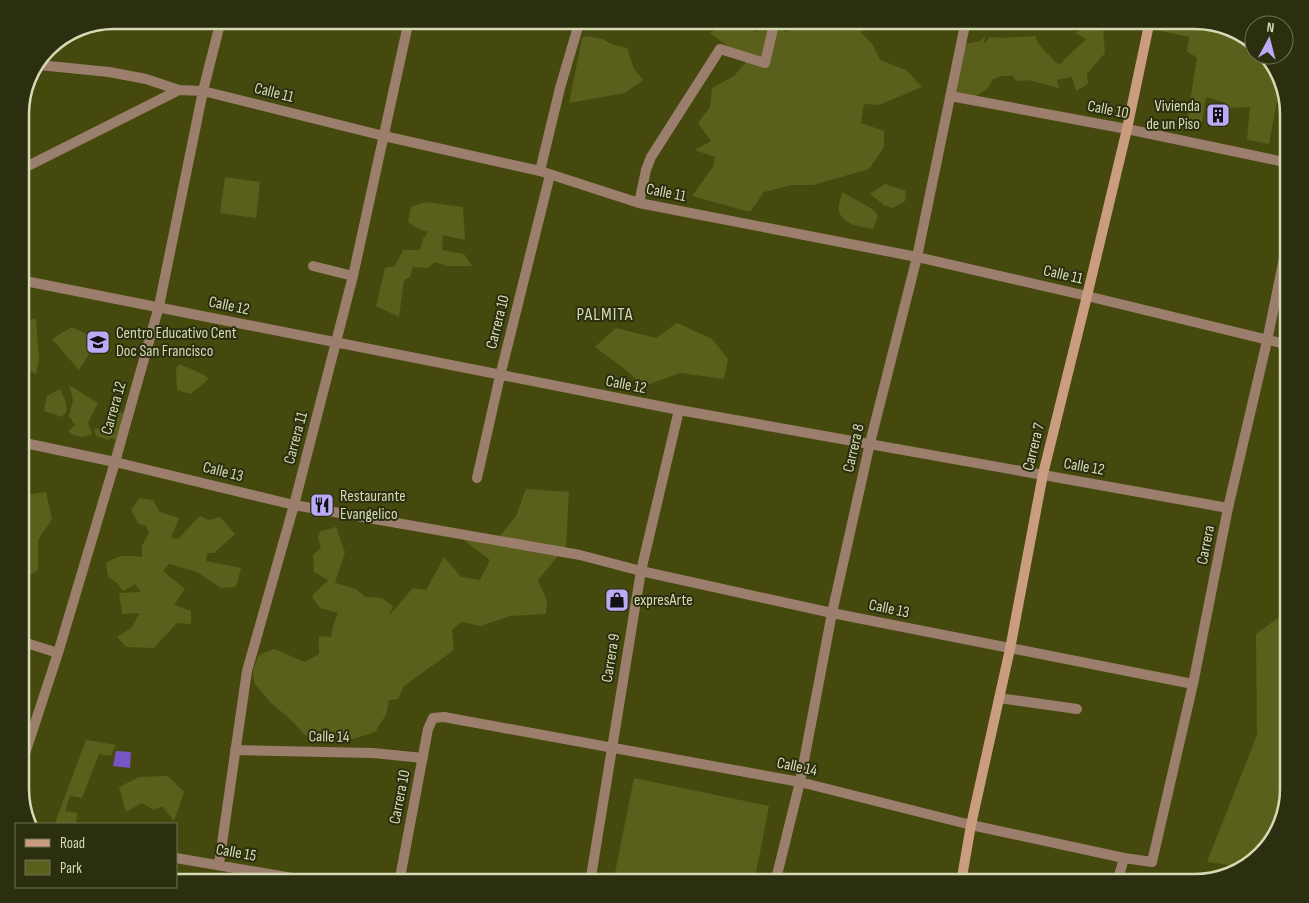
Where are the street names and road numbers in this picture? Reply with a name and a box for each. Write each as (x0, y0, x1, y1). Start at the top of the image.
street label: Calle 11 (252, 79, 296, 107)
street label: Calle 10 (1086, 97, 1130, 123)
street label: Calle 11 (645, 180, 688, 206)
street label: Calle 11 (1041, 261, 1085, 289)
street label: Calle 12 (207, 292, 251, 320)
street label: Carrera 10 (482, 293, 514, 351)
street label: Calle 12 (604, 372, 648, 398)
street label: Carrera 12 (97, 379, 131, 437)
street label: Carrera 11 (280, 409, 312, 466)
street label: Carrera 7 (1019, 421, 1049, 473)
street label: Carrera 8 (839, 422, 869, 474)
street label: Calle 12 (1062, 454, 1106, 480)
street label: Calle 13 (201, 458, 245, 486)
street label: Carrera (1193, 524, 1219, 566)
street label: Calle 13 (867, 595, 911, 623)
street label: Carrera 9 (598, 632, 624, 684)
street label: Calle 14 (308, 727, 350, 747)
street label: Calle 14 (775, 753, 819, 781)
street label: Carrera 10 (385, 768, 415, 826)
street label: Calle 15 (214, 840, 258, 866)

